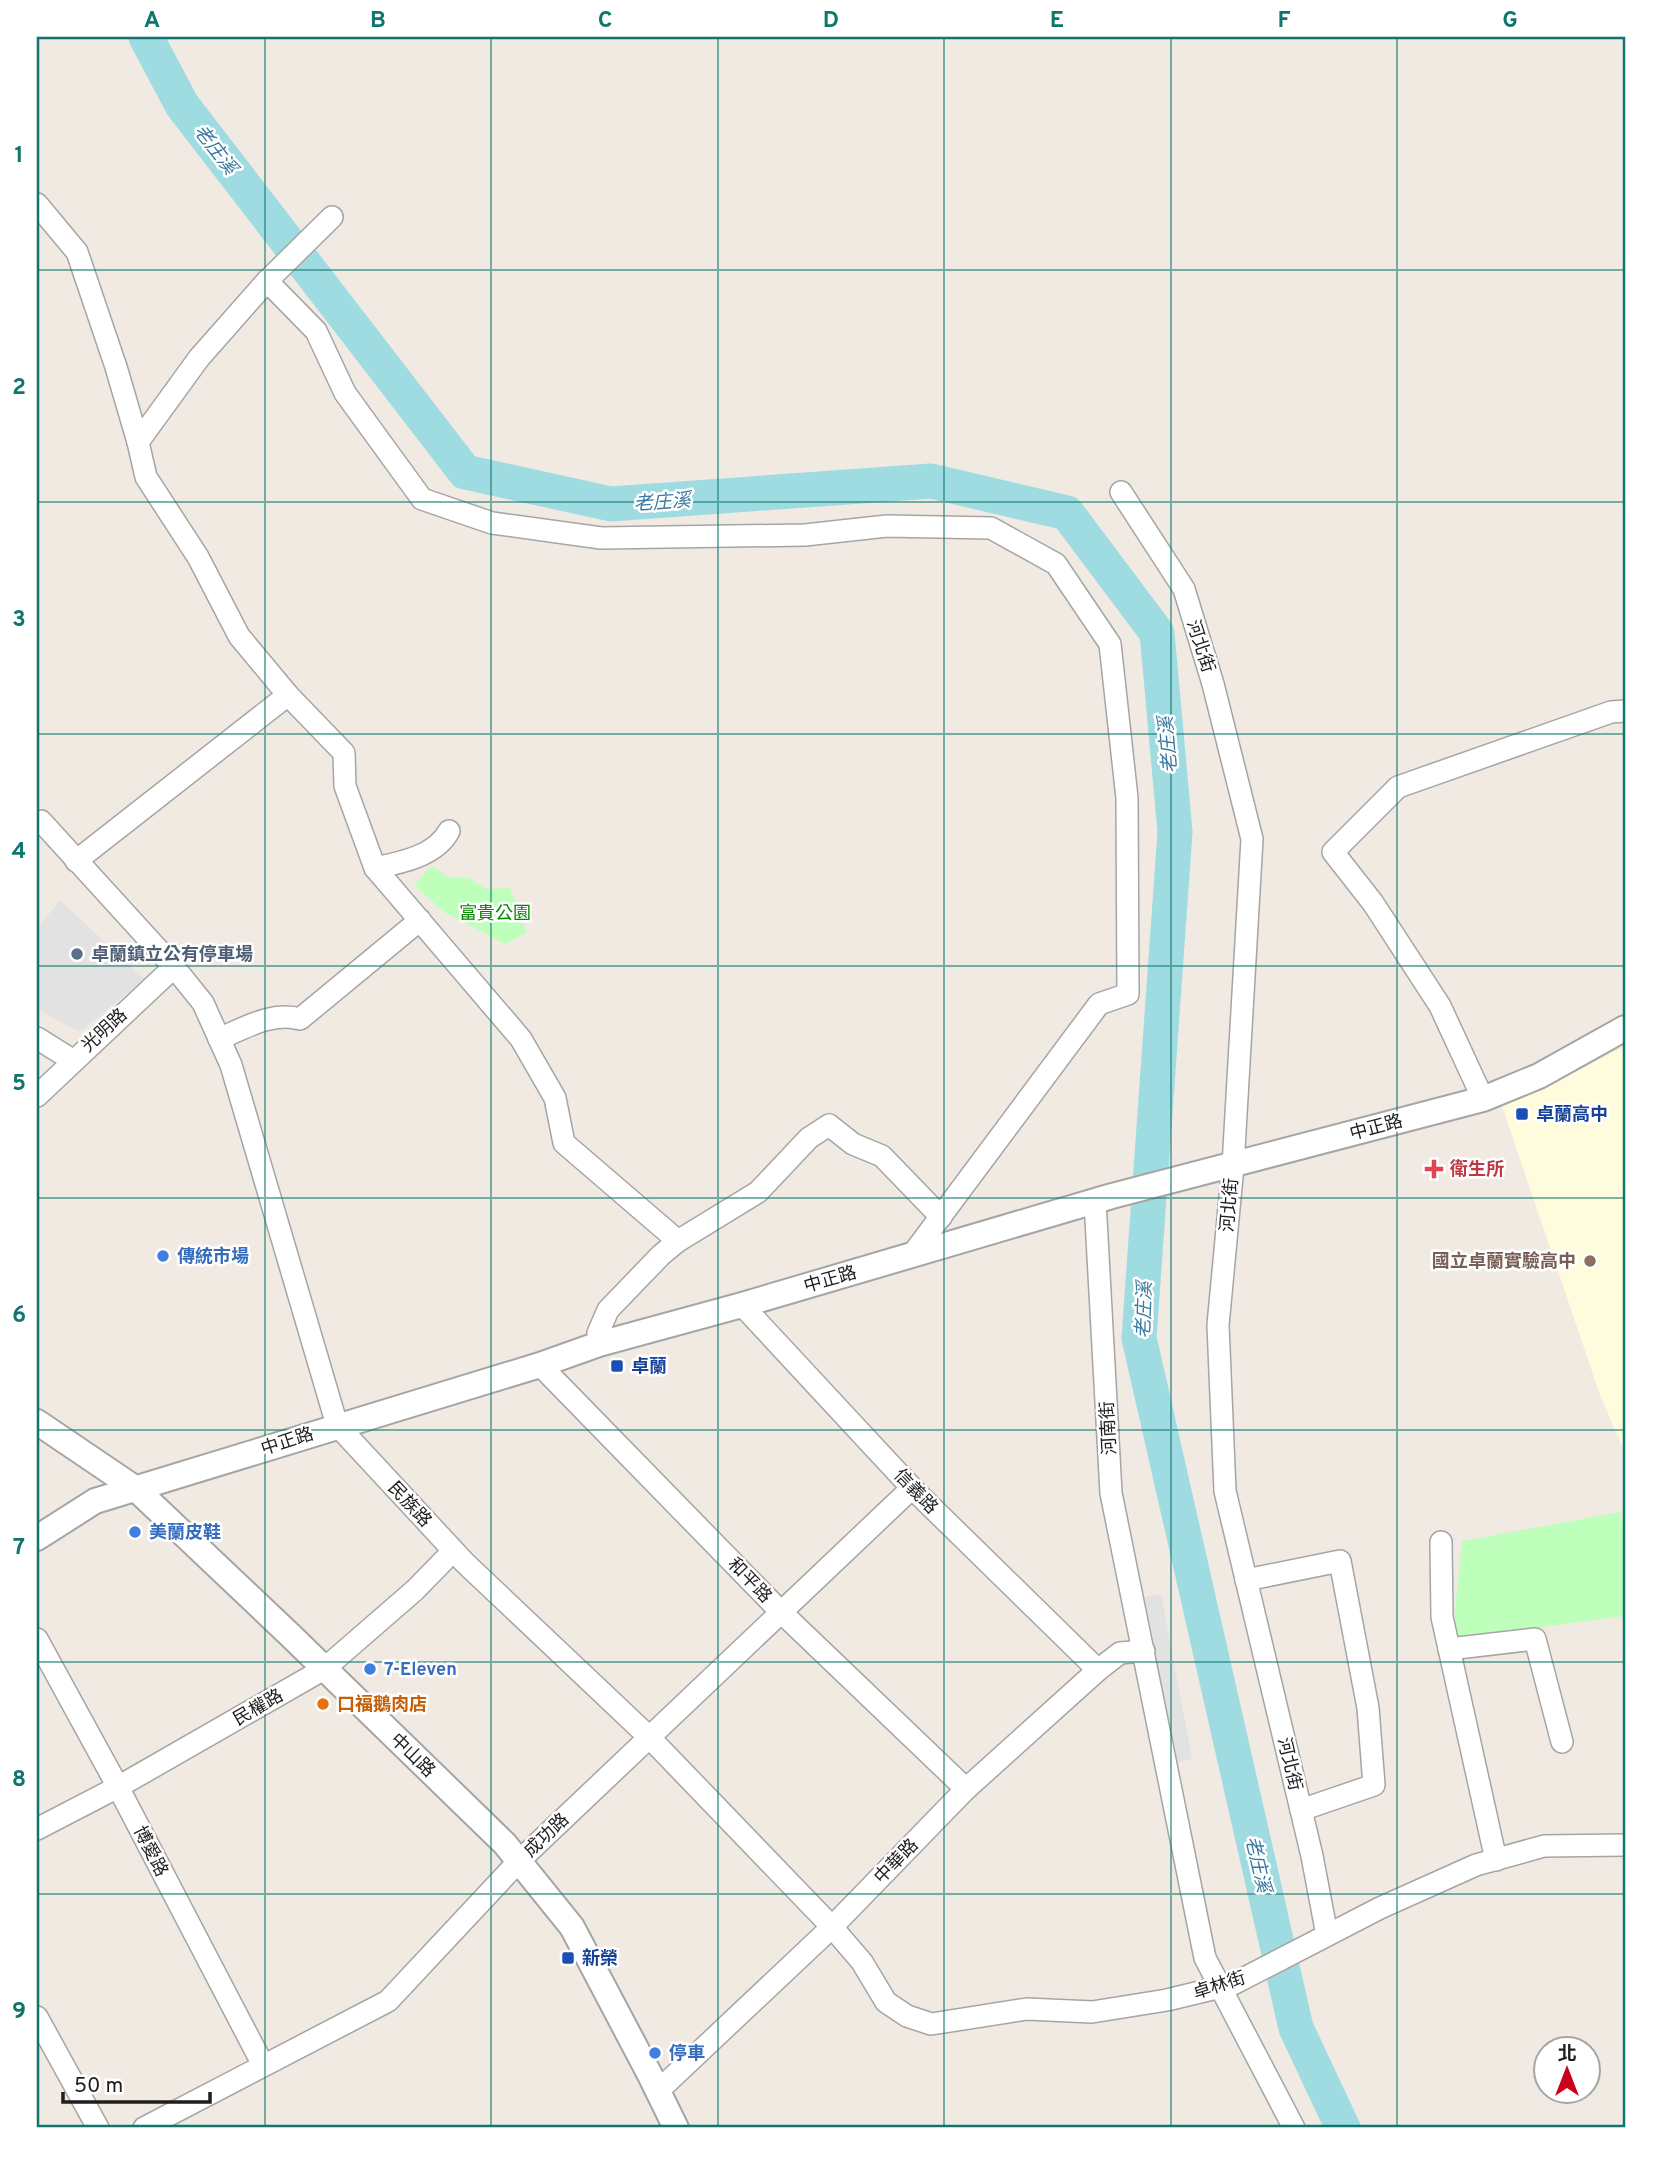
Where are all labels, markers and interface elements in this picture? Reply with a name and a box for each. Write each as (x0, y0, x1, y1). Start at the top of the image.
text: A (144, 7, 160, 36)
text: B (370, 7, 386, 36)
text: C (598, 7, 612, 36)
text: D (823, 7, 839, 36)
text: E (1050, 7, 1064, 36)
text: F (1277, 7, 1291, 36)
text: G (1502, 7, 1518, 36)
water label: 老庄溪 (187, 120, 243, 182)
text: 1 (14, 142, 24, 171)
text: 2 (12, 374, 26, 403)
water label: 老庄溪 (633, 489, 694, 517)
text: 3 (12, 606, 26, 635)
street label: 河北街 (1180, 617, 1219, 676)
water label: 老庄溪 (1154, 712, 1183, 774)
text: 4 (12, 838, 26, 867)
park label: 富貴公園 (459, 903, 531, 926)
place label: 卓蘭鎮立公有停車場 (91, 944, 253, 967)
marker: 卓蘭鎮立公有停車場 (69, 946, 85, 962)
street label: 光明路 (77, 1004, 133, 1058)
text: 5 (12, 1070, 26, 1099)
place label: 卓蘭高中 (1536, 1104, 1608, 1127)
marker: 卓蘭高中 (1514, 1106, 1530, 1122)
street label: 中正路 (1347, 1110, 1405, 1147)
place label: 衛生所 (1449, 1158, 1504, 1182)
marker: 衛生所 (1424, 1159, 1444, 1179)
street label: 河北街 (1217, 1177, 1244, 1233)
place label: 傳統市場 (177, 1246, 249, 1269)
marker: 傳統市場 (155, 1248, 171, 1264)
place label: 國立卓蘭實驗高中 (1432, 1251, 1576, 1274)
marker: 國立卓蘭實驗高中 (1582, 1253, 1598, 1269)
street label: 中正路 (801, 1262, 860, 1299)
water label: 老庄溪 (1132, 1278, 1158, 1339)
text: 6 (12, 1302, 26, 1331)
place label: 卓蘭 (631, 1356, 667, 1379)
marker: 卓蘭 (609, 1358, 625, 1374)
street label: 河南街 (1097, 1400, 1122, 1455)
street label: 中正路 (258, 1423, 317, 1462)
street label: 信義路 (888, 1465, 942, 1519)
street label: 民族路 (382, 1477, 436, 1533)
place label: 美蘭皮鞋 (149, 1522, 221, 1545)
marker: 美蘭皮鞋 (127, 1524, 143, 1540)
text: 7 (13, 1534, 25, 1563)
street label: 和平路 (722, 1554, 776, 1608)
place label: 7-Eleven (384, 1659, 457, 1682)
marker: 7-Eleven (362, 1661, 378, 1677)
street label: 民權路 (230, 1685, 288, 1732)
place label: 口福鵝肉店 (337, 1694, 427, 1717)
marker: 口福鵝肉店 (315, 1696, 331, 1712)
street label: 中山路 (385, 1729, 439, 1783)
street label: 河北街 (1271, 1735, 1306, 1793)
text: 8 (12, 1766, 26, 1795)
street label: 成功路 (520, 1809, 574, 1863)
street label: 博愛路 (127, 1822, 172, 1881)
water label: 老庄溪 (1239, 1834, 1276, 1898)
street label: 中華路 (870, 1835, 924, 1889)
place label: 新榮 (582, 1948, 618, 1971)
marker: 新榮 (560, 1950, 576, 1966)
street label: 卓林街 (1190, 1967, 1249, 2006)
text: 9 (12, 1998, 26, 2027)
north arrow (1532, 2036, 1602, 2106)
place label: 停車 (669, 2043, 705, 2066)
text: 北 (1557, 2043, 1577, 2067)
marker: 停車 (647, 2045, 663, 2061)
scale bar (63, 2060, 210, 2104)
text: 50 m (74, 2073, 123, 2100)

